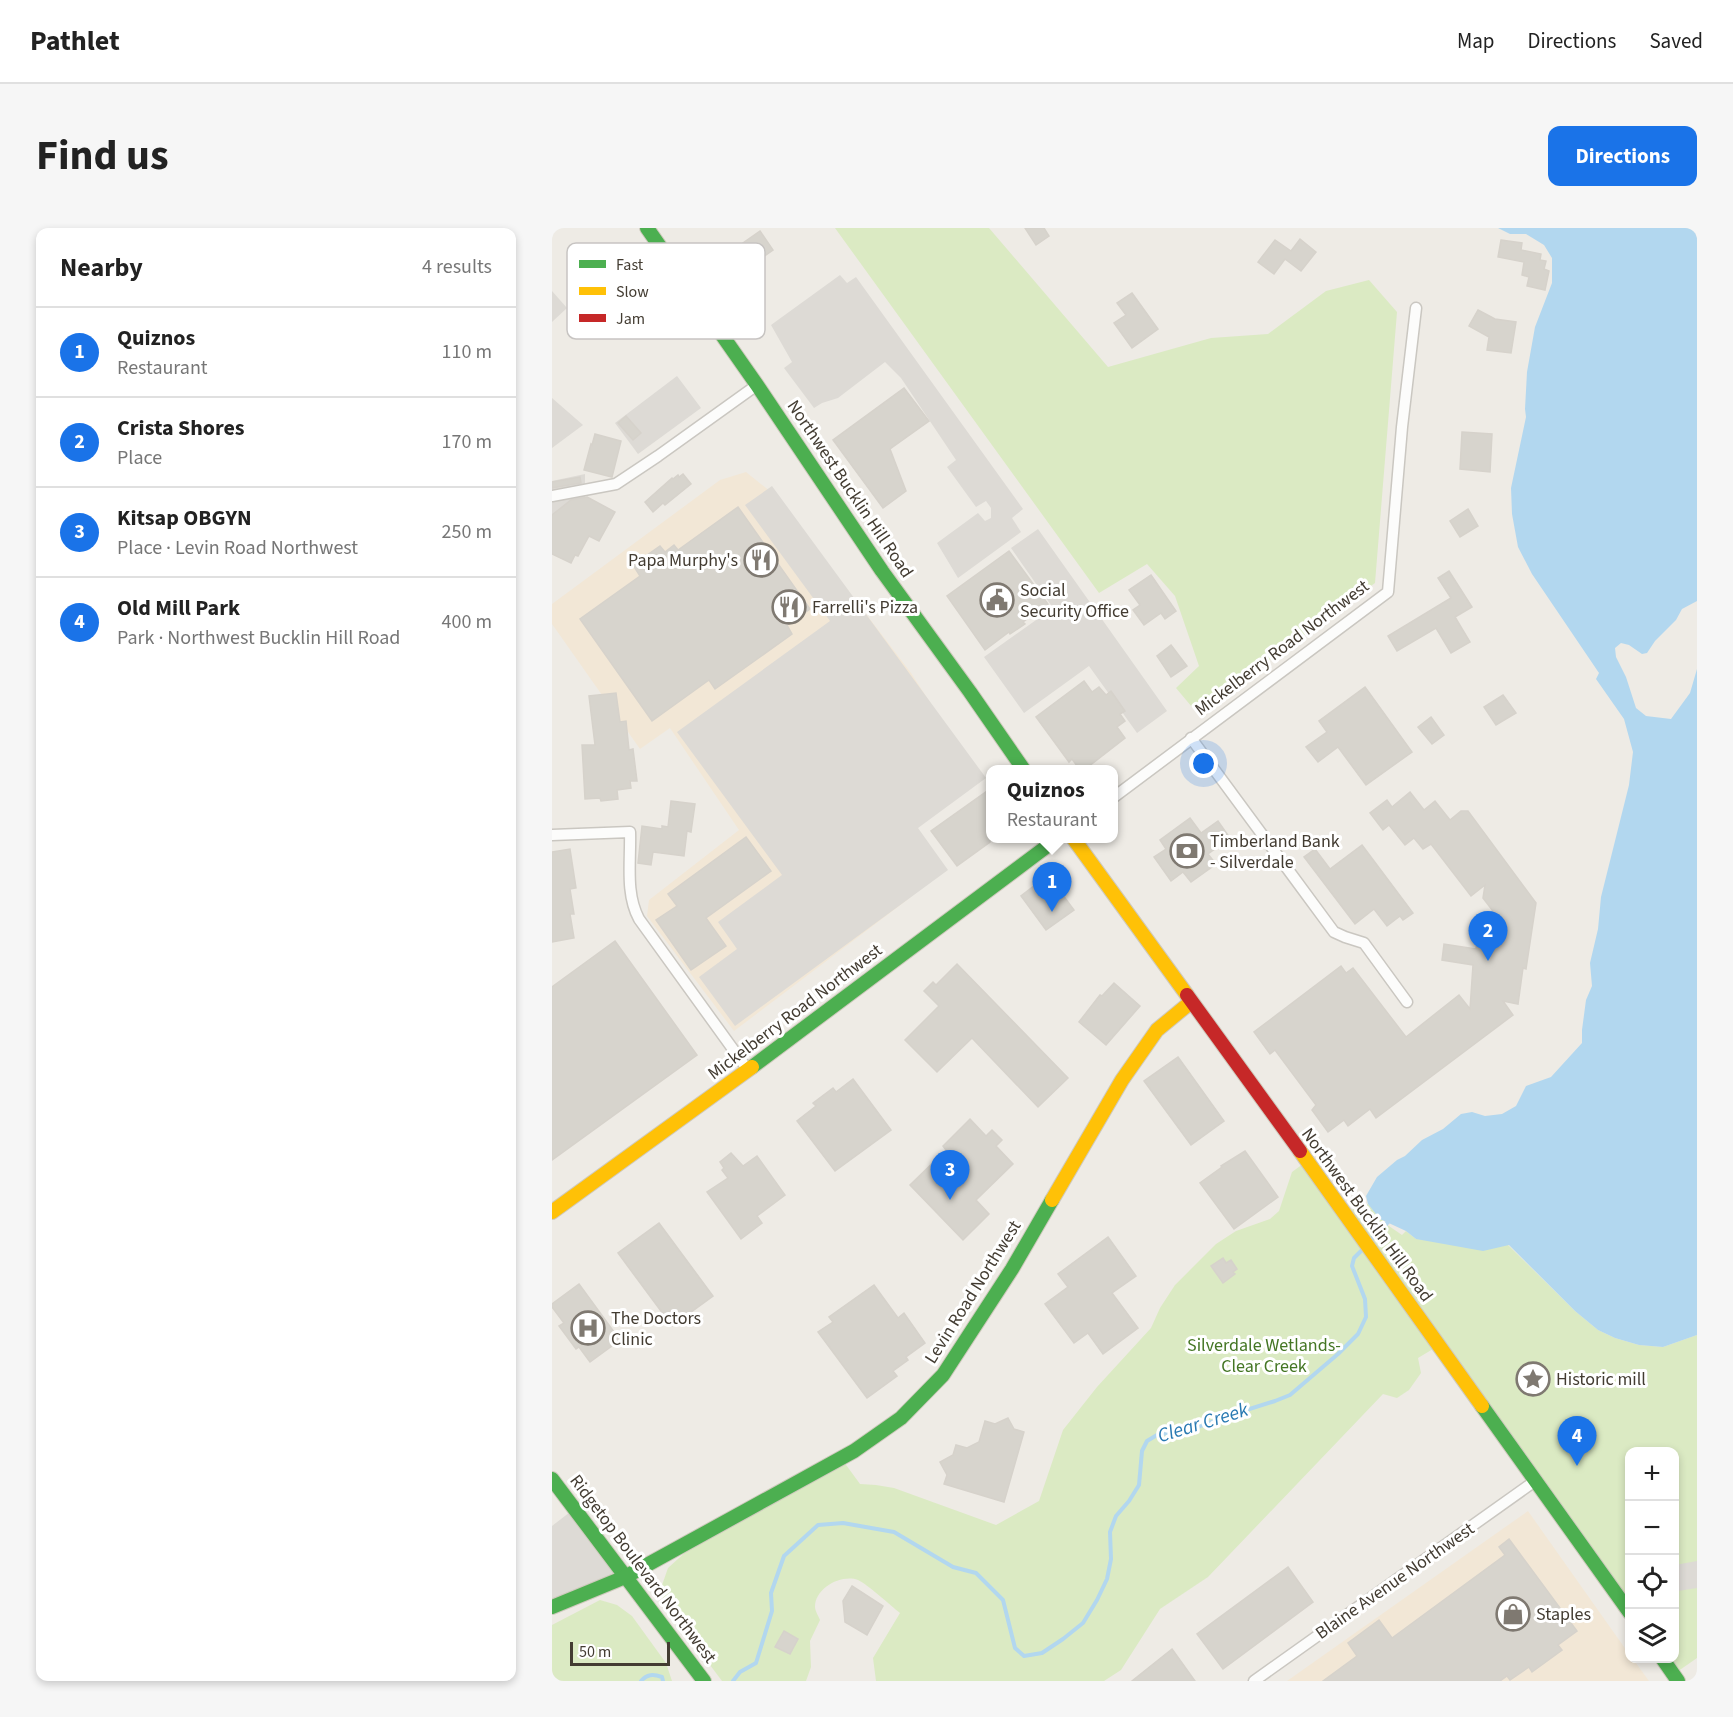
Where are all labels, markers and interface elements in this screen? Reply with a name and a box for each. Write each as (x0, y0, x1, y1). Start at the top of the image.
text: Pathlet (30, 21, 120, 61)
text: Map (1457, 26, 1495, 56)
text: Directions (1528, 26, 1616, 56)
text: Saved (1649, 26, 1703, 56)
text: Find us (36, 126, 169, 186)
button: Directions (1548, 126, 1697, 186)
legend (567, 243, 765, 339)
text: Nearby (60, 249, 143, 286)
text: 4 results (422, 253, 492, 281)
text: Fast (616, 254, 644, 276)
text: Slow (616, 281, 649, 303)
text: Jam (616, 308, 645, 330)
text: Quiznos (117, 322, 195, 354)
text: 1 (74, 338, 85, 366)
text: 110 m (442, 338, 492, 366)
text: Restaurant (117, 354, 208, 382)
street label: Northwest Bucklin Hill Road (781, 395, 919, 583)
text: Crista Shores (117, 412, 245, 444)
text: 2 (74, 428, 85, 456)
text: 170 m (442, 428, 492, 456)
text: Place (117, 444, 162, 472)
text: Kitsap OBGYN (117, 502, 252, 534)
text: 3 (74, 518, 85, 546)
text: 250 m (442, 518, 492, 546)
text: Place · Levin Road Northwest (117, 534, 358, 562)
restaurant icon: Papa Murphy's (743, 542, 779, 578)
place label: Papa Murphy's (628, 548, 738, 573)
street label: Mickelberry Road Northwest (1190, 574, 1374, 722)
place label: Social Security Office (1020, 578, 1129, 624)
public building icon: Social Security Office (979, 582, 1015, 618)
restaurant icon: Farrelli's Pizza (771, 589, 807, 625)
text: Old Mill Park (117, 592, 240, 624)
place label: Farrelli's Pizza (812, 595, 918, 620)
text: 4 (74, 608, 85, 636)
text: 400 m (442, 608, 492, 636)
text: Park · Northwest Bucklin Hill Road (117, 624, 400, 652)
your location (1189, 749, 1218, 778)
popup (986, 765, 1118, 843)
text: Quiznos (1007, 774, 1085, 806)
text: Restaurant (1007, 806, 1097, 834)
place label: Timberland Bank - Silverdale (1210, 829, 1340, 875)
bank icon: Timberland Bank - Silverdale (1169, 833, 1205, 869)
pin: 1 (1032, 862, 1072, 912)
pin: 2 (1468, 912, 1508, 961)
street label: Mickelberry Road Northwest (703, 938, 887, 1086)
street label: Northwest Bucklin Hill Road (1295, 1123, 1439, 1307)
pin: 3 (930, 1150, 970, 1200)
street label: Levin Road Northwest (919, 1216, 1027, 1368)
place label: The Doctors Clinic (611, 1306, 701, 1352)
hospital icon: The Doctors Clinic (570, 1310, 606, 1346)
park label: Silverdale Wetlands- Clear Creek (1187, 1333, 1341, 1379)
place icon: Historic mill (1515, 1361, 1551, 1397)
place label: Historic mill (1556, 1367, 1646, 1392)
water label: Clear Creek (1154, 1396, 1252, 1450)
pin: 4 (1558, 1416, 1596, 1466)
map controls (1625, 1447, 1679, 1663)
button: + (1625, 1447, 1679, 1501)
street label: Ridgetop Boulevard Northwest (564, 1469, 722, 1669)
button: − (1625, 1501, 1679, 1555)
street label: Blaine Avenue Northwest (1311, 1517, 1479, 1645)
button: locate (1625, 1555, 1679, 1609)
shop icon: Staples (1495, 1596, 1531, 1632)
place label: Staples (1536, 1602, 1591, 1627)
button: layers (1625, 1609, 1679, 1663)
scale bar (570, 1639, 670, 1666)
text: 50 m (579, 1641, 611, 1663)

